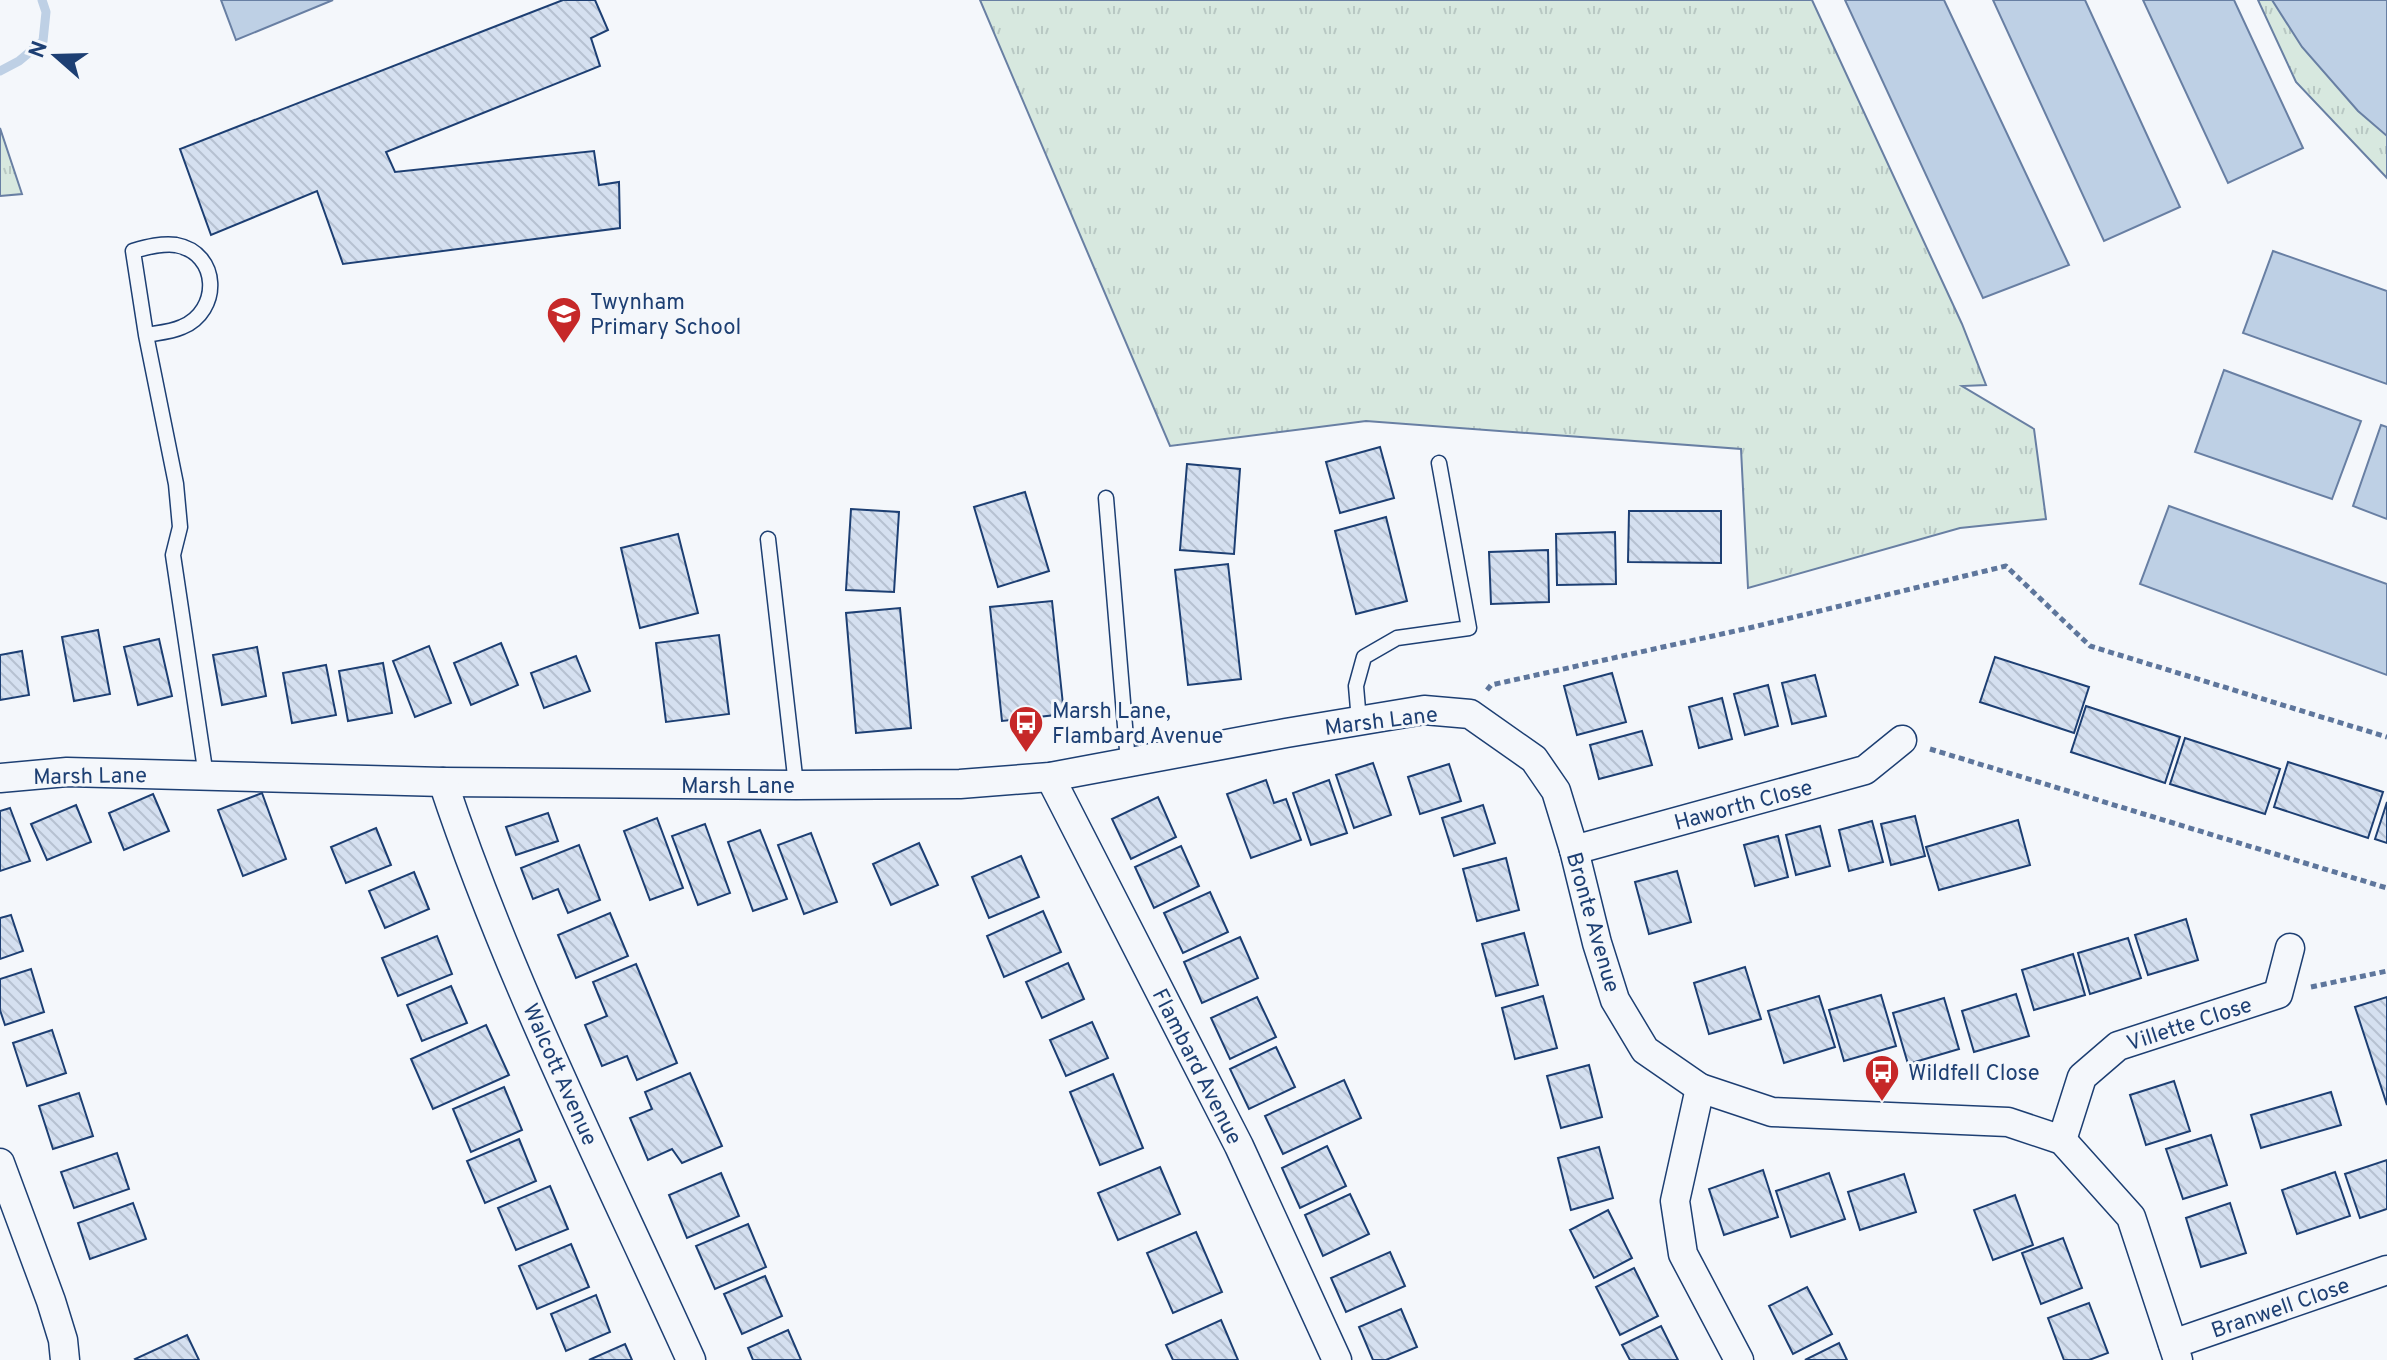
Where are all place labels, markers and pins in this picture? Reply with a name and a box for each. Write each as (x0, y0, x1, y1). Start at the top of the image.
place label: Twynham Primary School (590, 290, 741, 342)
school or university icon: Twynham Primary School (545, 295, 583, 345)
place label: Marsh Lane, Flambard Avenue (1052, 699, 1223, 751)
bus stop icon: Marsh Lane, Flambard Avenue (1007, 704, 1045, 754)
bus stop icon: Wildfell Close (1863, 1053, 1901, 1103)
place label: Wildfell Close (1908, 1061, 2040, 1088)

